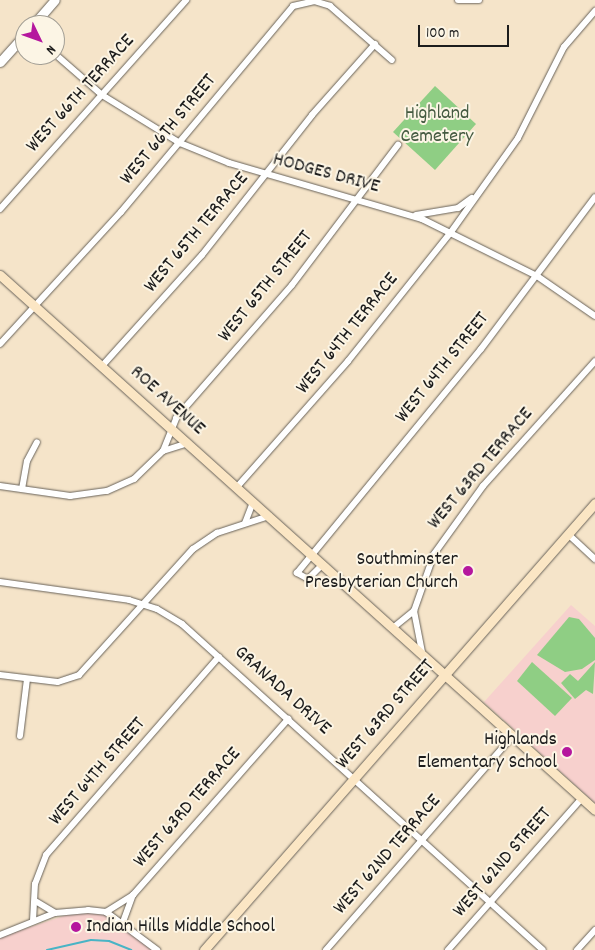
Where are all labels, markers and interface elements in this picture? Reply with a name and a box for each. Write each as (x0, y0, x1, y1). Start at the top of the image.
north arrow (15, 15, 65, 65)
scale bar (420, 15, 511, 47)
text: 100 m (426, 23, 459, 45)
street label: WEST 66TH TERRACE (22, 30, 140, 158)
text: N (41, 40, 60, 59)
street label: WEST 66TH STREET (116, 70, 222, 190)
park label: Highland Cemetery (401, 103, 473, 150)
street label: HODGES DRIVE (270, 148, 382, 200)
street label: WEST 65TH TERRACE (140, 168, 254, 298)
street label: WEST 65TH STREET (214, 226, 318, 348)
street label: WEST 64TH TERRACE (292, 268, 404, 400)
street label: WEST 64TH STREET (391, 308, 495, 428)
street label: ROE AVENUE (124, 361, 210, 441)
street label: WEST 63RD TERRACE (423, 403, 539, 535)
place label: Southminster Presbyterian Church (305, 548, 458, 595)
marker: Southminster Presbyterian Church (462, 565, 474, 577)
street label: GRANADA DRIVE (229, 641, 335, 741)
street label: WEST 63RD STREET (332, 655, 440, 775)
street label: WEST 64TH STREET (44, 713, 152, 831)
place label: Highlands Elementary School (417, 728, 557, 775)
street label: WEST 63RD TERRACE (129, 743, 247, 873)
marker: Highlands Elementary School (561, 746, 573, 758)
street label: WEST 62ND TERRACE (329, 790, 447, 920)
street label: WEST 62ND STREET (449, 803, 557, 923)
place label: Indian Hills Middle School (86, 915, 275, 939)
marker: Indian Hills Middle School (70, 921, 82, 933)

